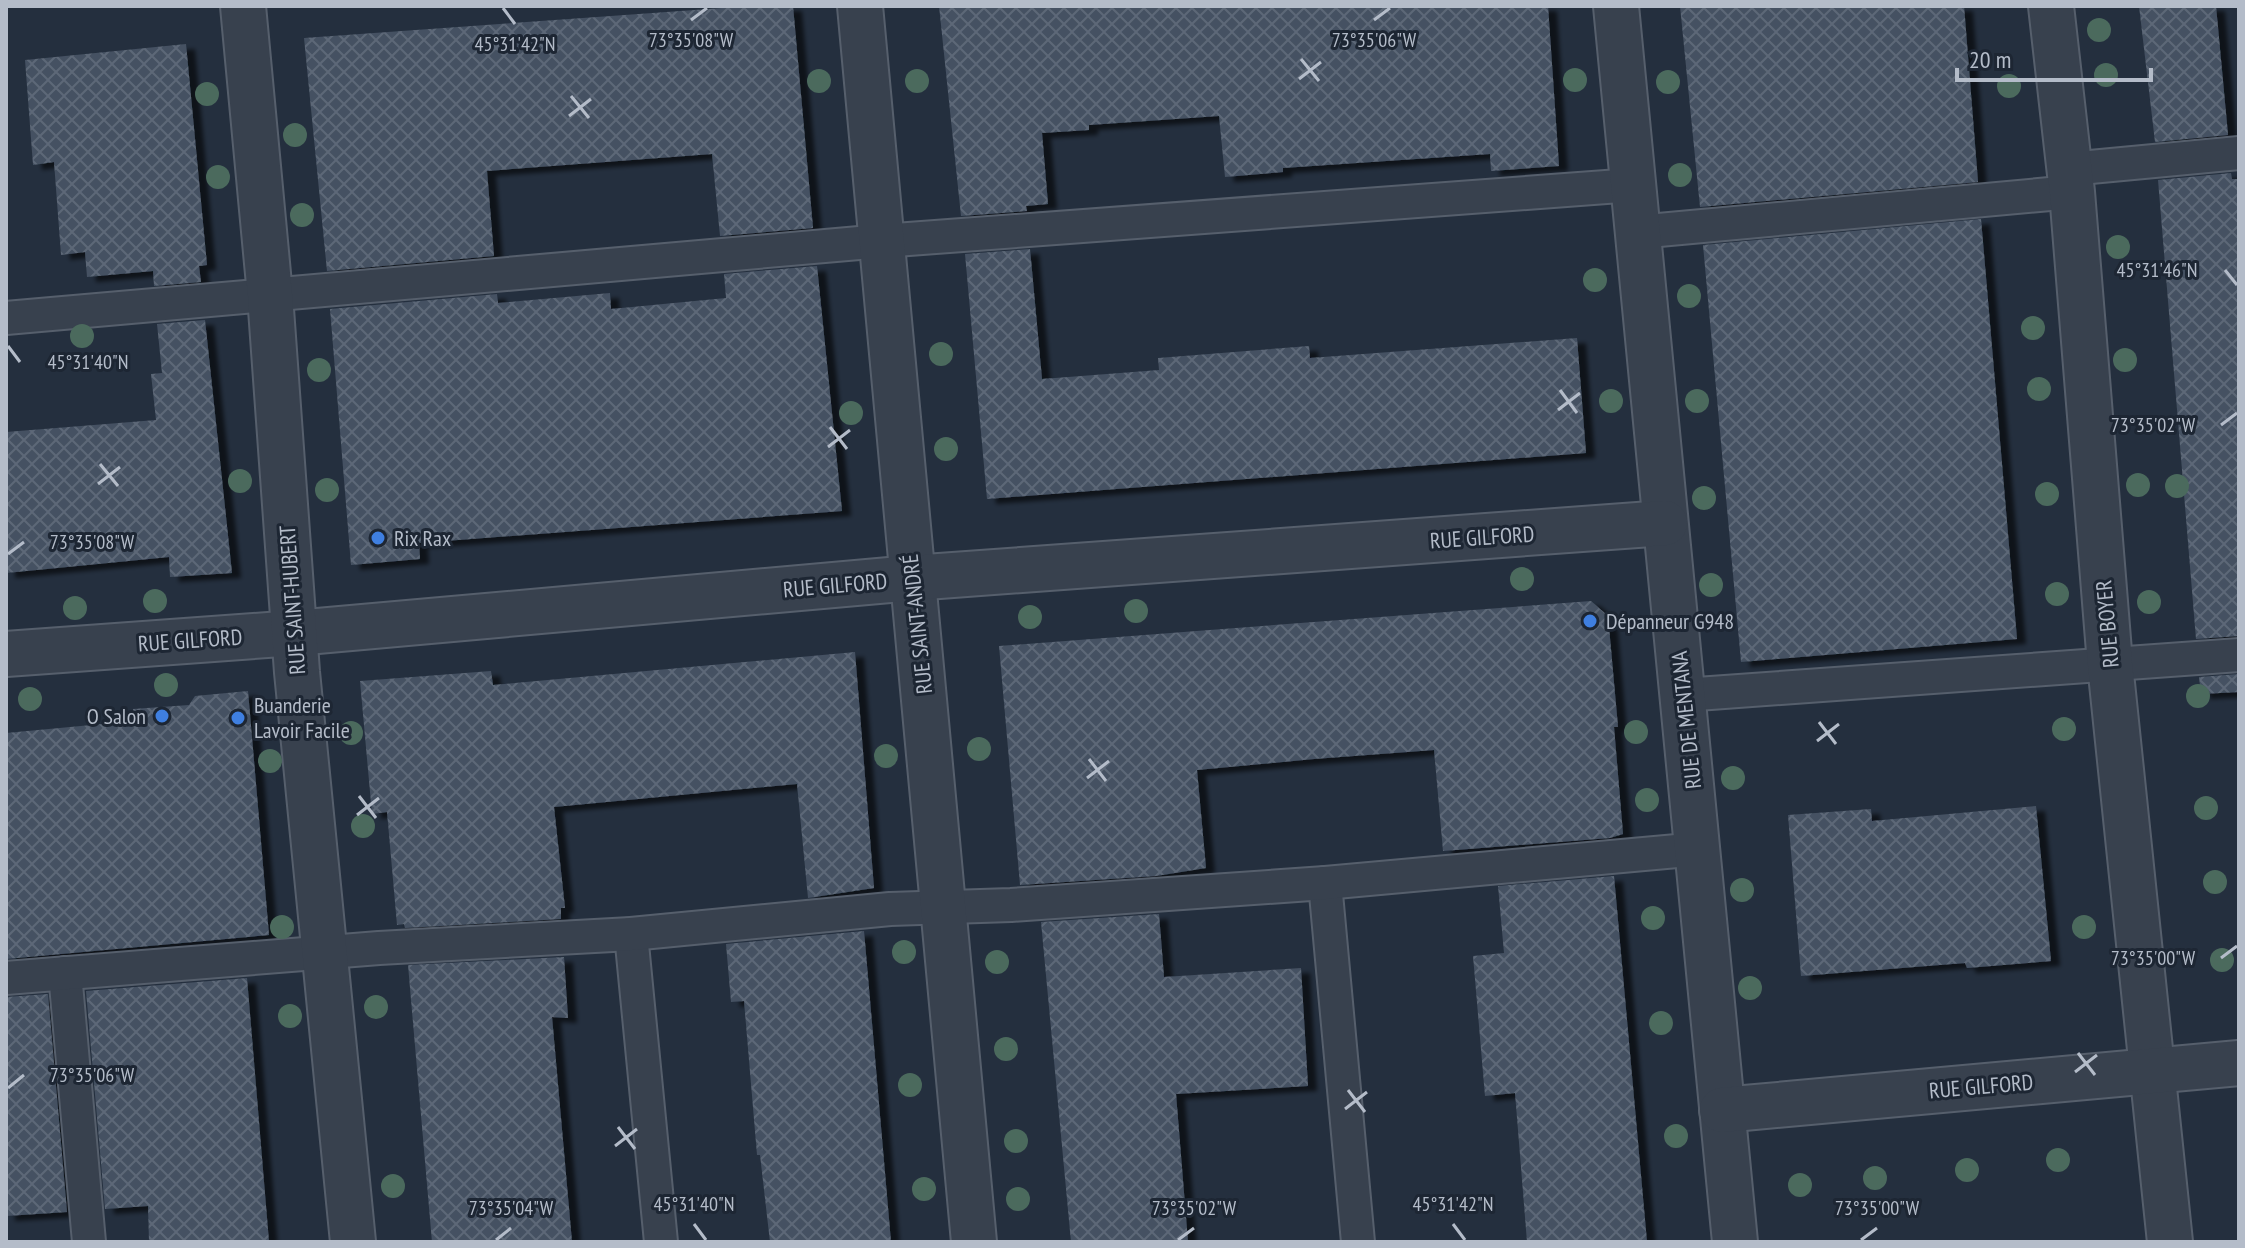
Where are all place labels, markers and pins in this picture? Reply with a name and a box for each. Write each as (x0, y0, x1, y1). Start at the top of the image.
place label: Rix Rax (394, 524, 451, 552)
marker: Rix Rax (369, 529, 387, 547)
place label: Dépanneur G948 (1606, 607, 1734, 635)
marker: Dépanneur G948 (1581, 612, 1599, 630)
place label: Buanderie Lavoir Facile (254, 691, 350, 744)
place label: O Salon (87, 702, 146, 730)
marker: O Salon (153, 707, 171, 725)
marker: Buanderie Lavoir Facile (229, 709, 247, 727)

